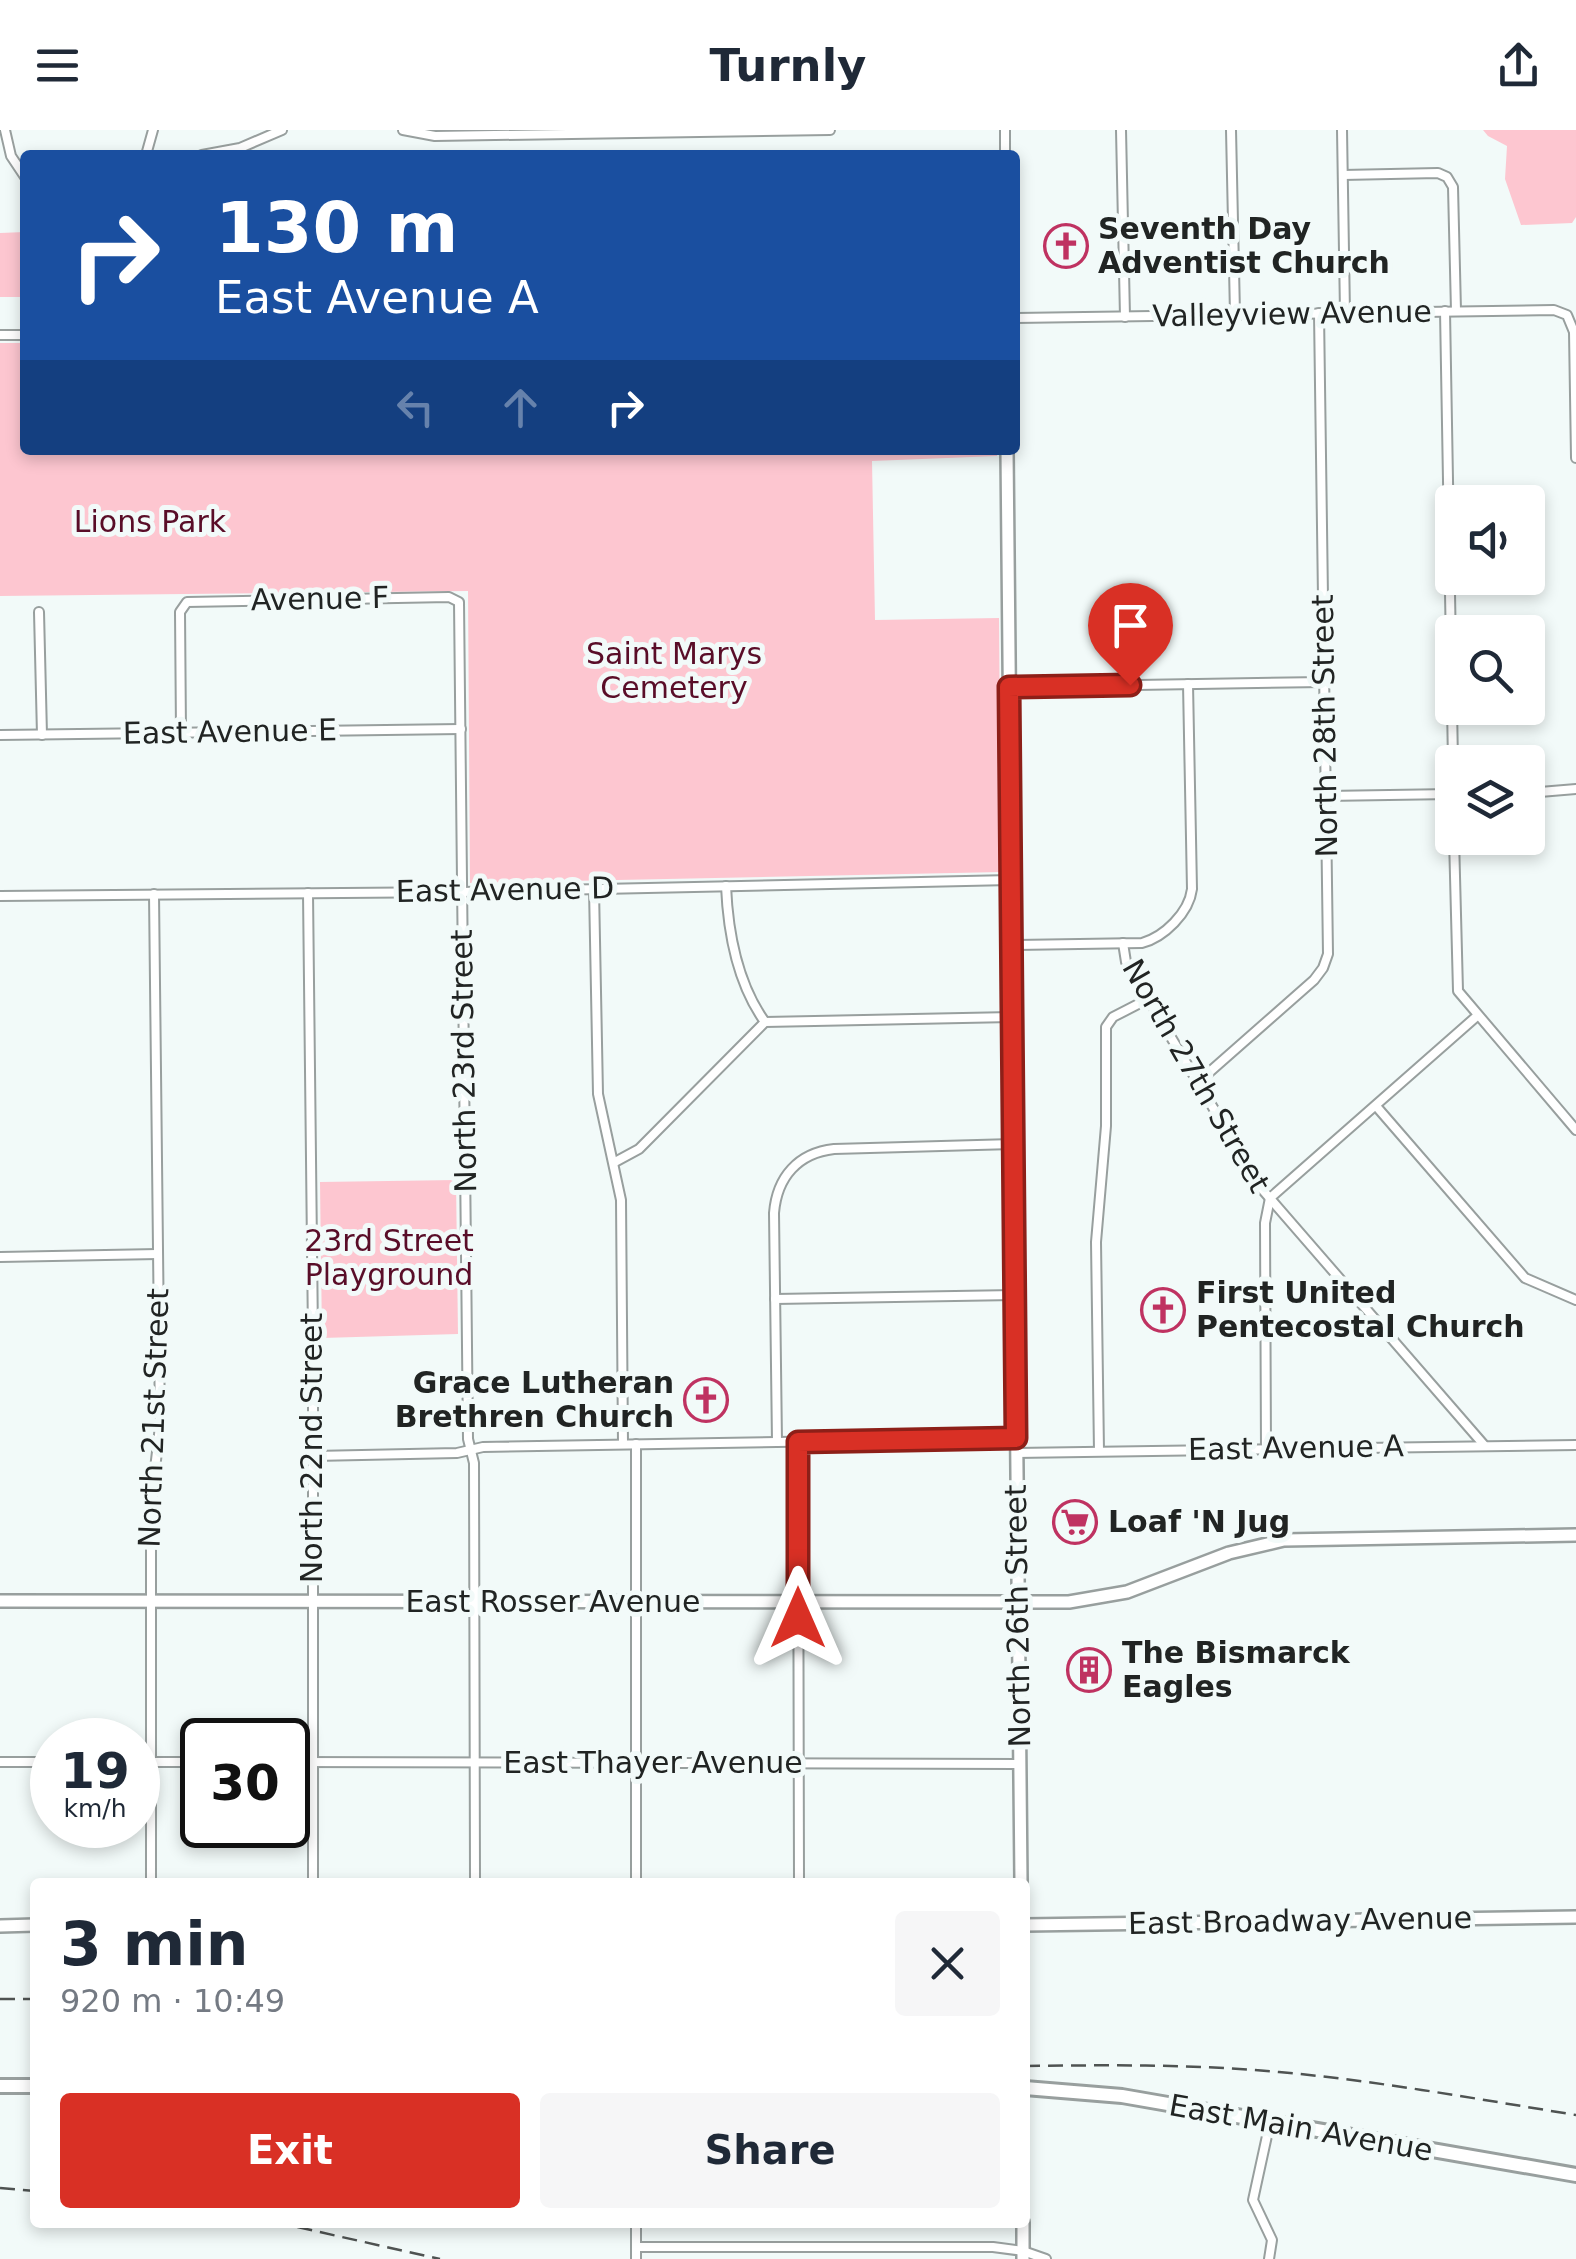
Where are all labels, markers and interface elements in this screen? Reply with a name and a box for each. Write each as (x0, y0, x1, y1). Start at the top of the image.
icon: menu (30, 38, 85, 93)
icon: share (1491, 38, 1546, 93)
text: Turnly (710, 39, 866, 92)
text: 130 m (215, 187, 458, 269)
icon: right (50, 190, 180, 320)
place label: Seventh Day Adventist Church (1098, 211, 1390, 280)
church icon: Seventh Day Adventist Church (1043, 223, 1089, 269)
text: East Avenue A (215, 271, 539, 324)
street label: Valleyview Avenue (1152, 294, 1432, 333)
icon: left (388, 380, 443, 435)
icon: ahead (493, 380, 548, 435)
icon: right (598, 380, 653, 435)
map controls (1435, 485, 1545, 855)
button: sound (1435, 485, 1545, 595)
park label: Lions Park (74, 504, 227, 539)
street label: Avenue F (251, 580, 389, 617)
pin (1088, 583, 1173, 686)
street label: North 28th Street (1305, 594, 1344, 858)
icon: arrive (1103, 598, 1158, 653)
button: search (1435, 615, 1545, 725)
park label: Saint Marys Cemetery (586, 636, 762, 705)
street label: East Avenue E (123, 712, 337, 751)
button: layers (1435, 745, 1545, 855)
street label: East Avenue D (396, 870, 614, 909)
street label: North 23rd Street (444, 929, 483, 1193)
street label: North 27th Street (1116, 953, 1277, 1199)
park label: 23rd Street Playground (304, 1223, 474, 1292)
place label: First United Pentecostal Church (1196, 1275, 1525, 1344)
street label: North 21st Street (131, 1287, 176, 1548)
church icon: First United Pentecostal Church (1140, 1287, 1186, 1333)
street label: North 22nd Street (294, 1313, 329, 1583)
place label: Grace Lutheran Brethren Church (395, 1365, 674, 1434)
church icon: Grace Lutheran Brethren Church (683, 1377, 729, 1423)
street label: East Avenue A (1188, 1428, 1405, 1467)
street label: North 26th Street (998, 1484, 1037, 1748)
supermarket icon: Loaf 'N Jug (1052, 1499, 1098, 1545)
place label: Loaf 'N Jug (1108, 1504, 1290, 1539)
position arrow (746, 1566, 850, 1670)
street label: East Rosser Avenue (405, 1584, 701, 1619)
place label: The Bismarck Eagles (1122, 1635, 1351, 1704)
building icon: The Bismarck Eagles (1066, 1647, 1112, 1693)
speed limit sign: 30 (180, 1718, 310, 1848)
text: 19 (60, 1742, 130, 1800)
street label: East Thayer Avenue (503, 1745, 803, 1780)
text: km/h (63, 1794, 127, 1823)
street label: East Broadway Avenue (1128, 1900, 1472, 1941)
text: 3 min (60, 1909, 248, 1979)
button: close (895, 1911, 1000, 2016)
text: 920 m · 10:49 (60, 1982, 285, 2020)
street label: East Main Avenue (1167, 2087, 1436, 2168)
button: Exit (60, 2093, 520, 2208)
button: Share (540, 2093, 1000, 2208)

